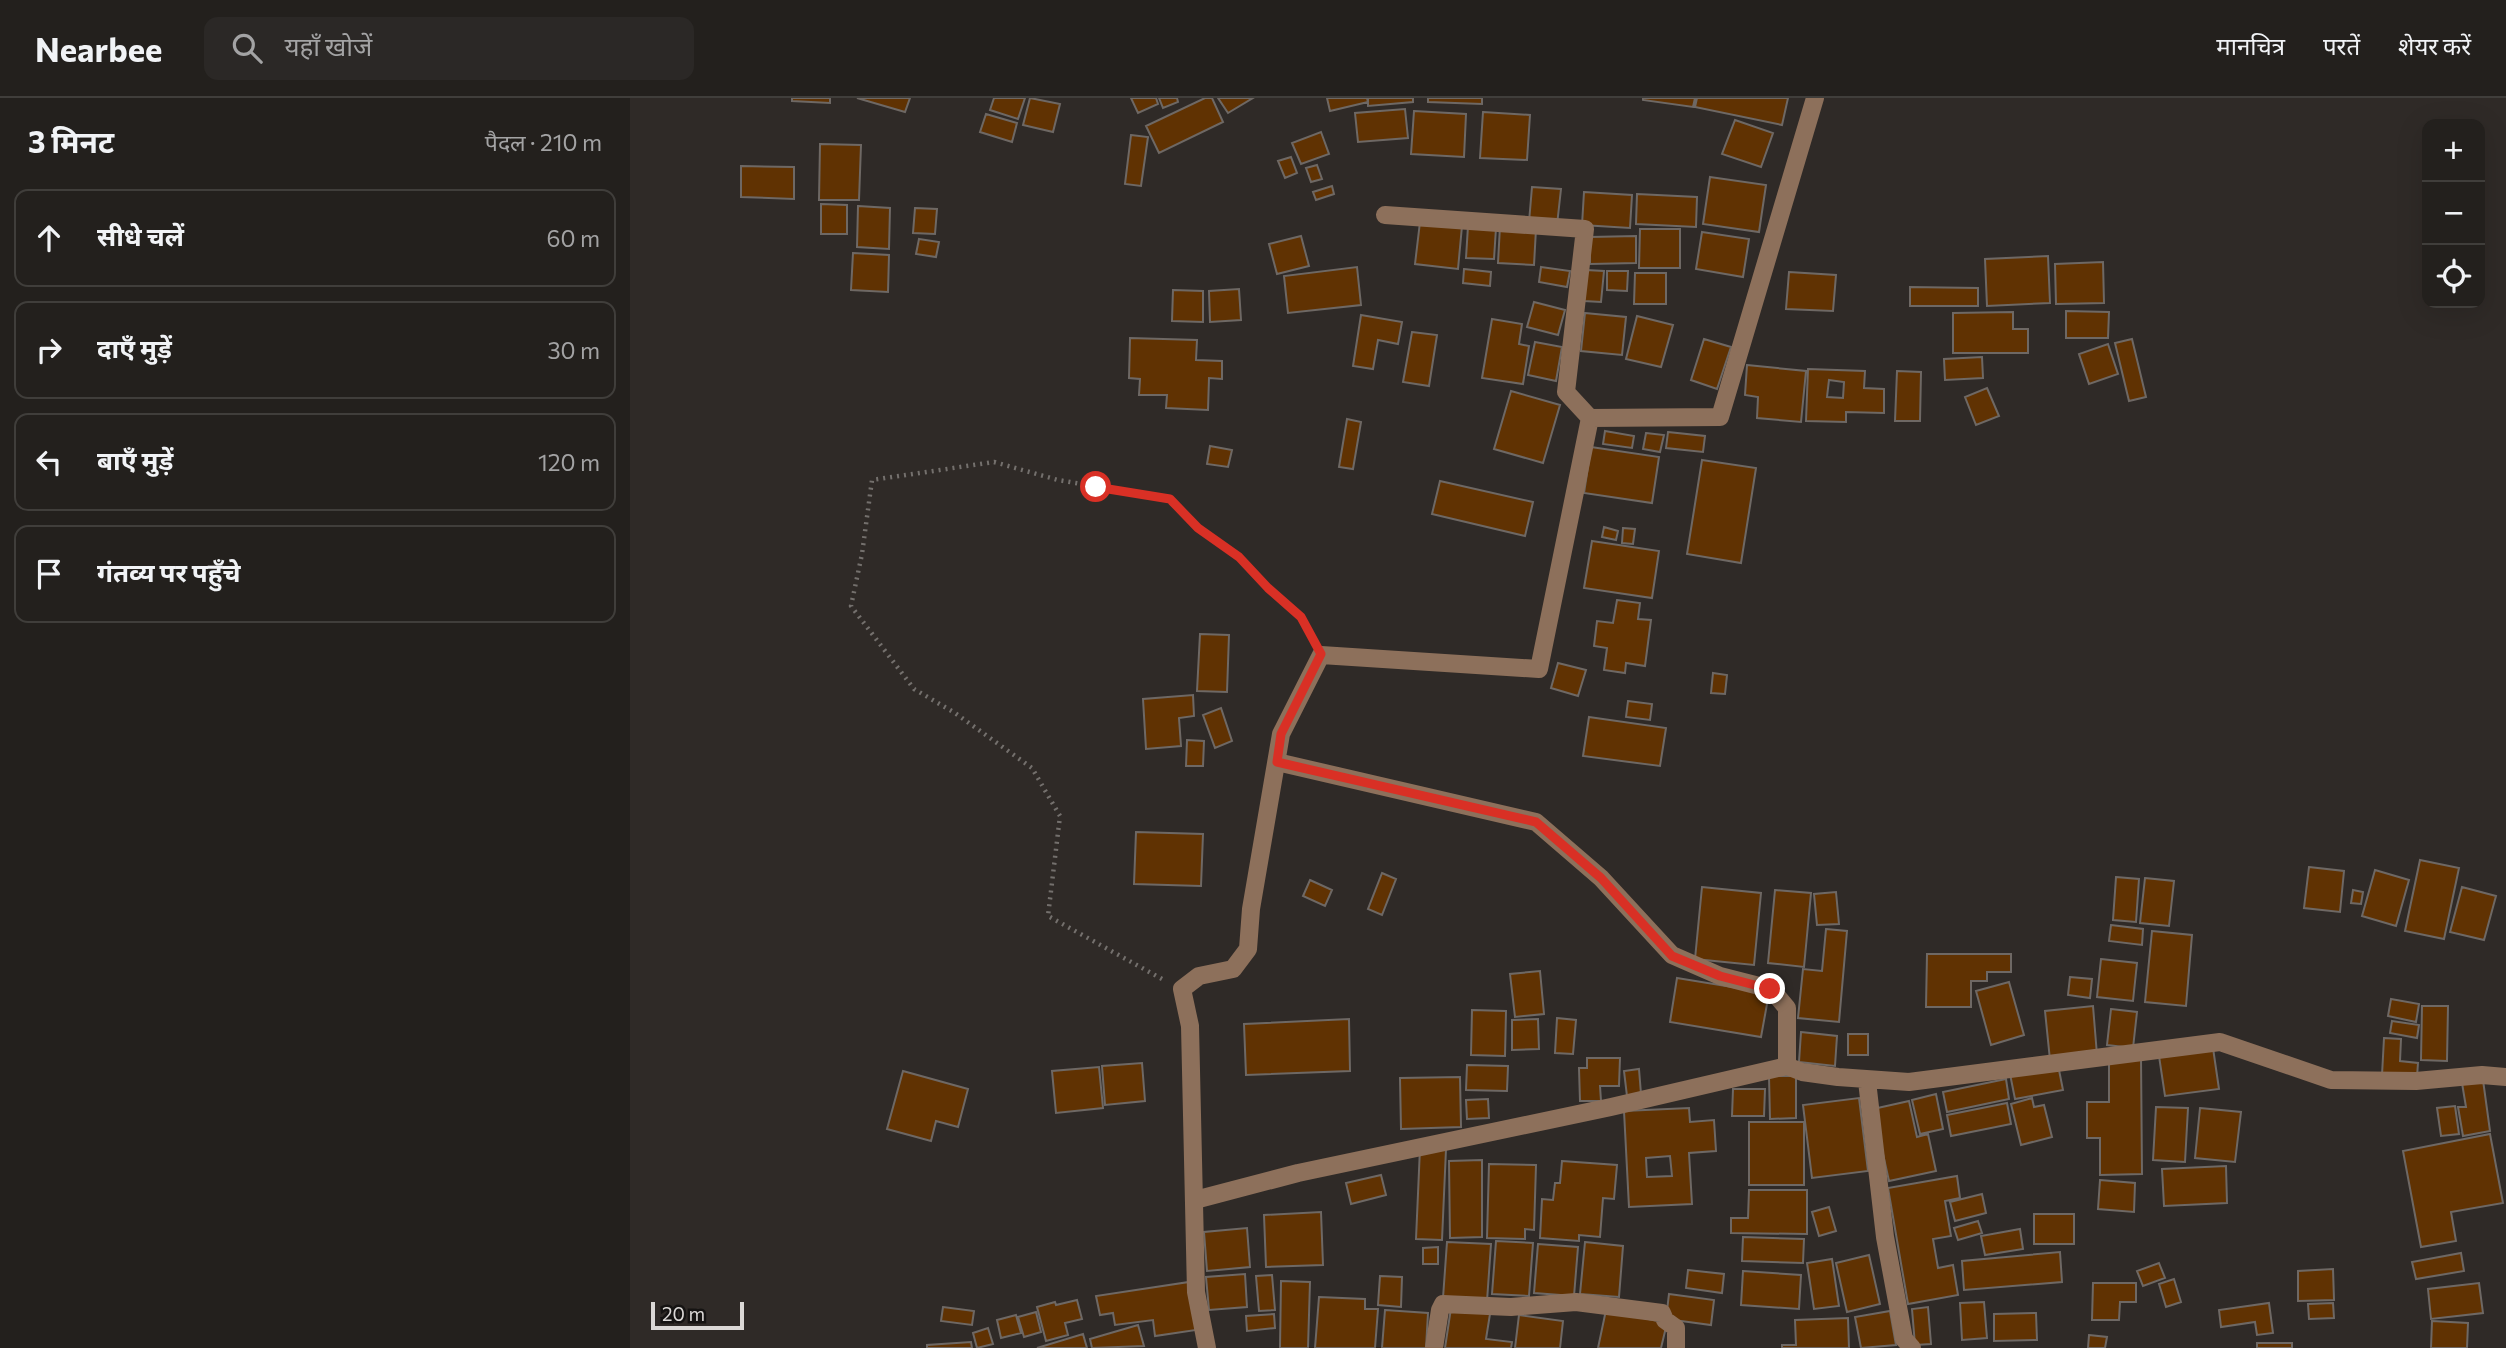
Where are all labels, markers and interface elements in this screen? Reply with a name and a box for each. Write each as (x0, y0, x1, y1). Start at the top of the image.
search box (204, 17, 694, 80)
text: Nearbee (35, 28, 162, 69)
icon: search (228, 29, 266, 67)
text: यहाँ खोजें (284, 30, 372, 61)
text: मानचित्र (2216, 31, 2285, 60)
text: परतें (2323, 31, 2360, 60)
text: शेयर करें (2398, 31, 2471, 60)
map controls (2422, 119, 2485, 308)
button: + (2422, 119, 2485, 182)
text: 3 मिनट (28, 122, 114, 159)
text: पैदल · 210 m (485, 128, 602, 156)
button: − (2422, 182, 2485, 245)
icon: ahead (30, 219, 68, 257)
text: सीधे चलें (97, 220, 184, 251)
text: 60 m (547, 224, 600, 252)
button: locate (2422, 245, 2485, 308)
icon: right (30, 331, 68, 369)
text: दाएँ मुड़ें (97, 332, 172, 363)
text: 30 m (547, 336, 600, 364)
icon: left (30, 443, 68, 481)
text: बाएँ मुड़ें (97, 444, 173, 475)
text: 120 m (538, 448, 600, 476)
route start (1080, 471, 1111, 502)
icon: arrive (30, 555, 68, 593)
text: गंतव्य पर पहुँचे (97, 556, 241, 587)
route end (1754, 973, 1785, 1004)
scale bar (651, 1299, 744, 1331)
text: 20 m (662, 1302, 705, 1325)

